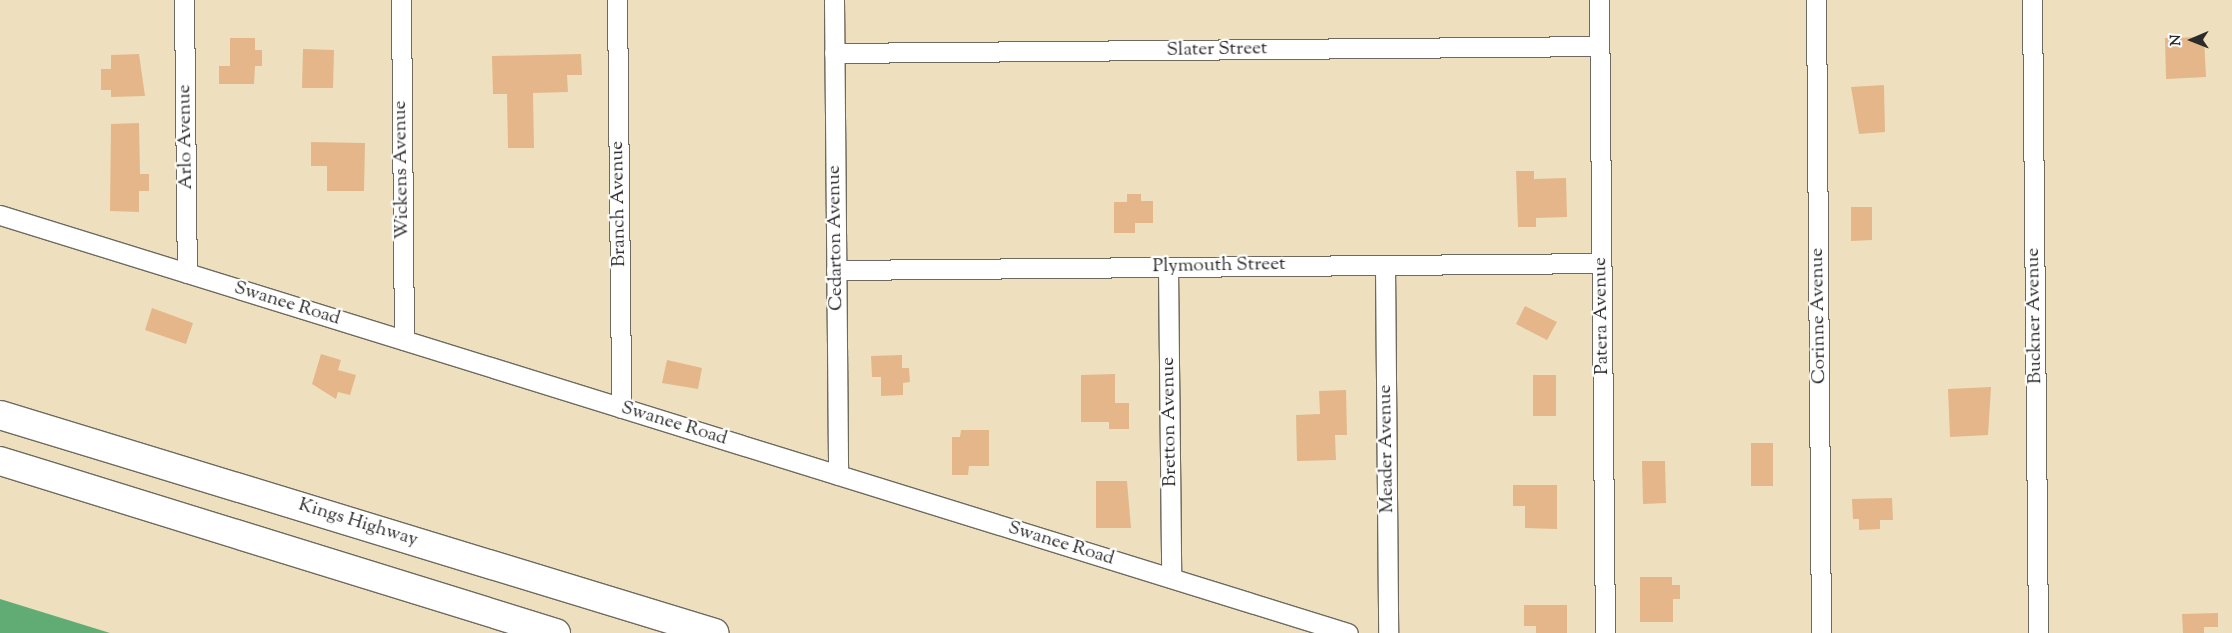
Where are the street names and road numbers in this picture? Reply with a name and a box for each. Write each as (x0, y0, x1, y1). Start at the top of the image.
street label: Slater Street (1166, 38, 1268, 62)
street label: Arlo Avenue (174, 84, 198, 190)
street label: Wickens Avenue (389, 100, 415, 240)
street label: Branch Avenue (607, 141, 631, 267)
street label: Cedarton Avenue (823, 165, 849, 311)
street label: Corinne Avenue (1806, 248, 1832, 384)
street label: Buckner Avenue (2022, 248, 2048, 384)
street label: Plymouth Street (1152, 253, 1286, 279)
street label: Patera Avenue (1590, 257, 1614, 375)
street label: Swanee Road (231, 277, 343, 331)
street label: Bretton Avenue (1157, 357, 1183, 487)
street label: Meader Avenue (1374, 385, 1400, 513)
street label: Swanee Road (618, 397, 730, 451)
street label: Kings Highway (296, 494, 420, 552)
street label: Swanee Road (1005, 517, 1117, 571)

